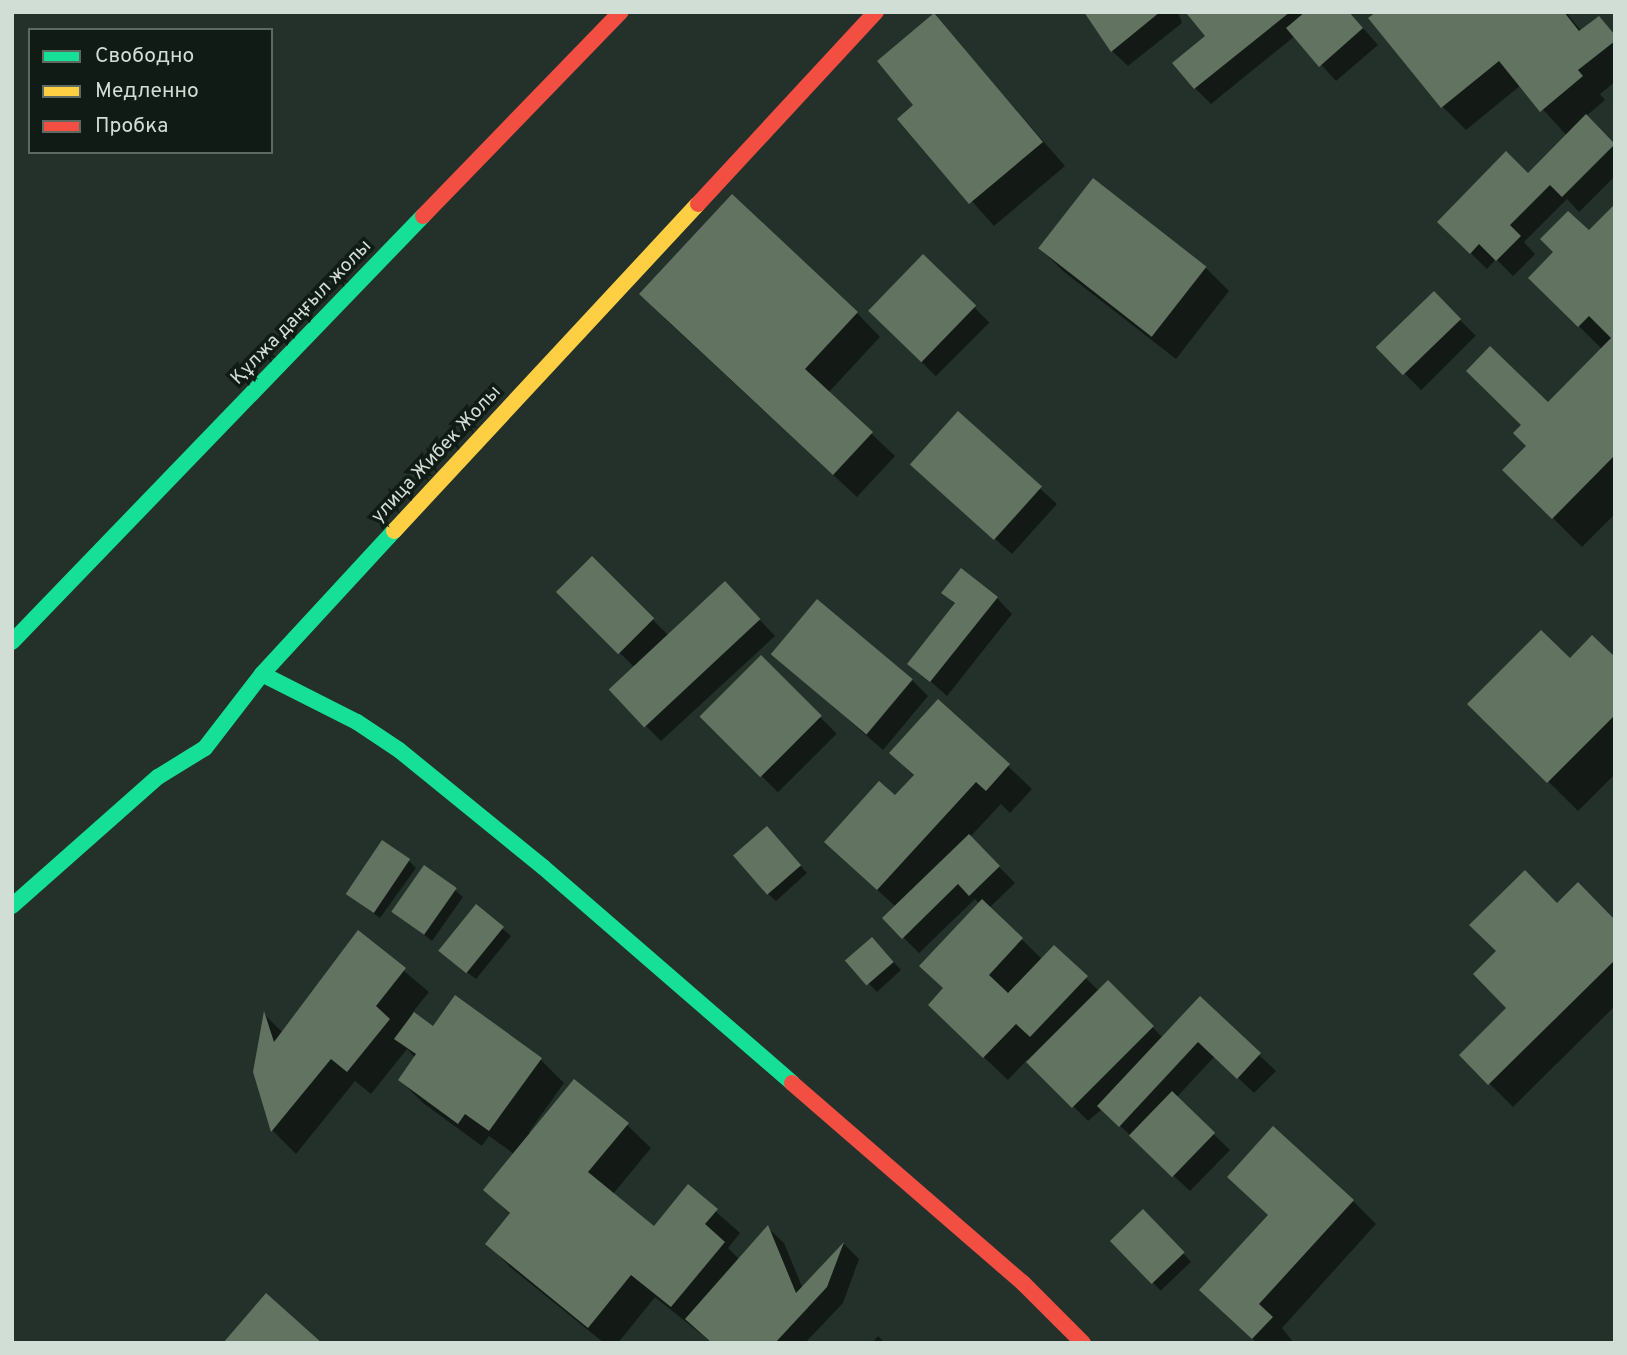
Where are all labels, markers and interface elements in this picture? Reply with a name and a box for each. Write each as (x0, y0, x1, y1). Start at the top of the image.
legend (28, 28, 273, 154)
text: Свободно (95, 43, 194, 70)
text: Медленно (95, 78, 199, 105)
text: Пробка (95, 113, 168, 140)
street label: Құлжа даңғыл жолы (227, 236, 377, 390)
street label: улица Жибек Жолы (367, 382, 507, 528)

